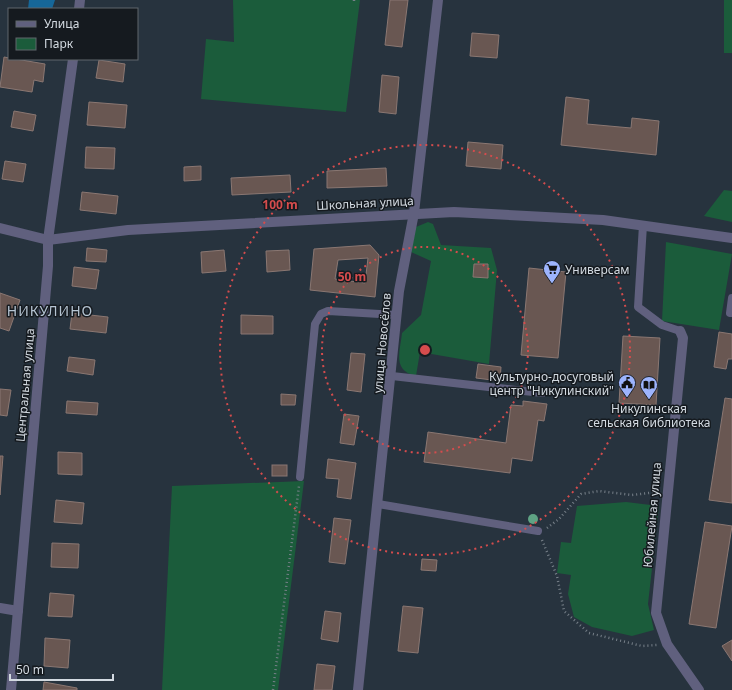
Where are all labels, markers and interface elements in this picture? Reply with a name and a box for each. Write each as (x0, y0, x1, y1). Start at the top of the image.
legend (8, 8, 138, 60)
text: Улица (44, 15, 79, 32)
text: Парк (44, 35, 74, 52)
street label: Школьная улица (316, 192, 414, 214)
text: 100 m (262, 196, 298, 213)
supermarket icon: Универсам (542, 259, 562, 284)
place label: Универсам (565, 261, 630, 278)
text: 50 m (338, 268, 366, 285)
street label: улица Новосёлов (369, 292, 395, 394)
district label: НИКУЛИНО (7, 301, 93, 320)
street label: Центральная улица (12, 327, 38, 443)
centre of rings (418, 343, 432, 357)
place label: Культурно-досуговый центр "Никулинский" (489, 368, 614, 399)
public building icon: Культурно-досуговый центр "Никулинский" (617, 373, 637, 398)
library icon: Никулинская сельская библиотека (639, 375, 659, 400)
place label: Никулинская сельская библиотека (588, 400, 710, 431)
street label: Юбилейная улица (639, 462, 665, 568)
scale bar (10, 656, 113, 682)
text: 50 m (16, 661, 44, 678)

